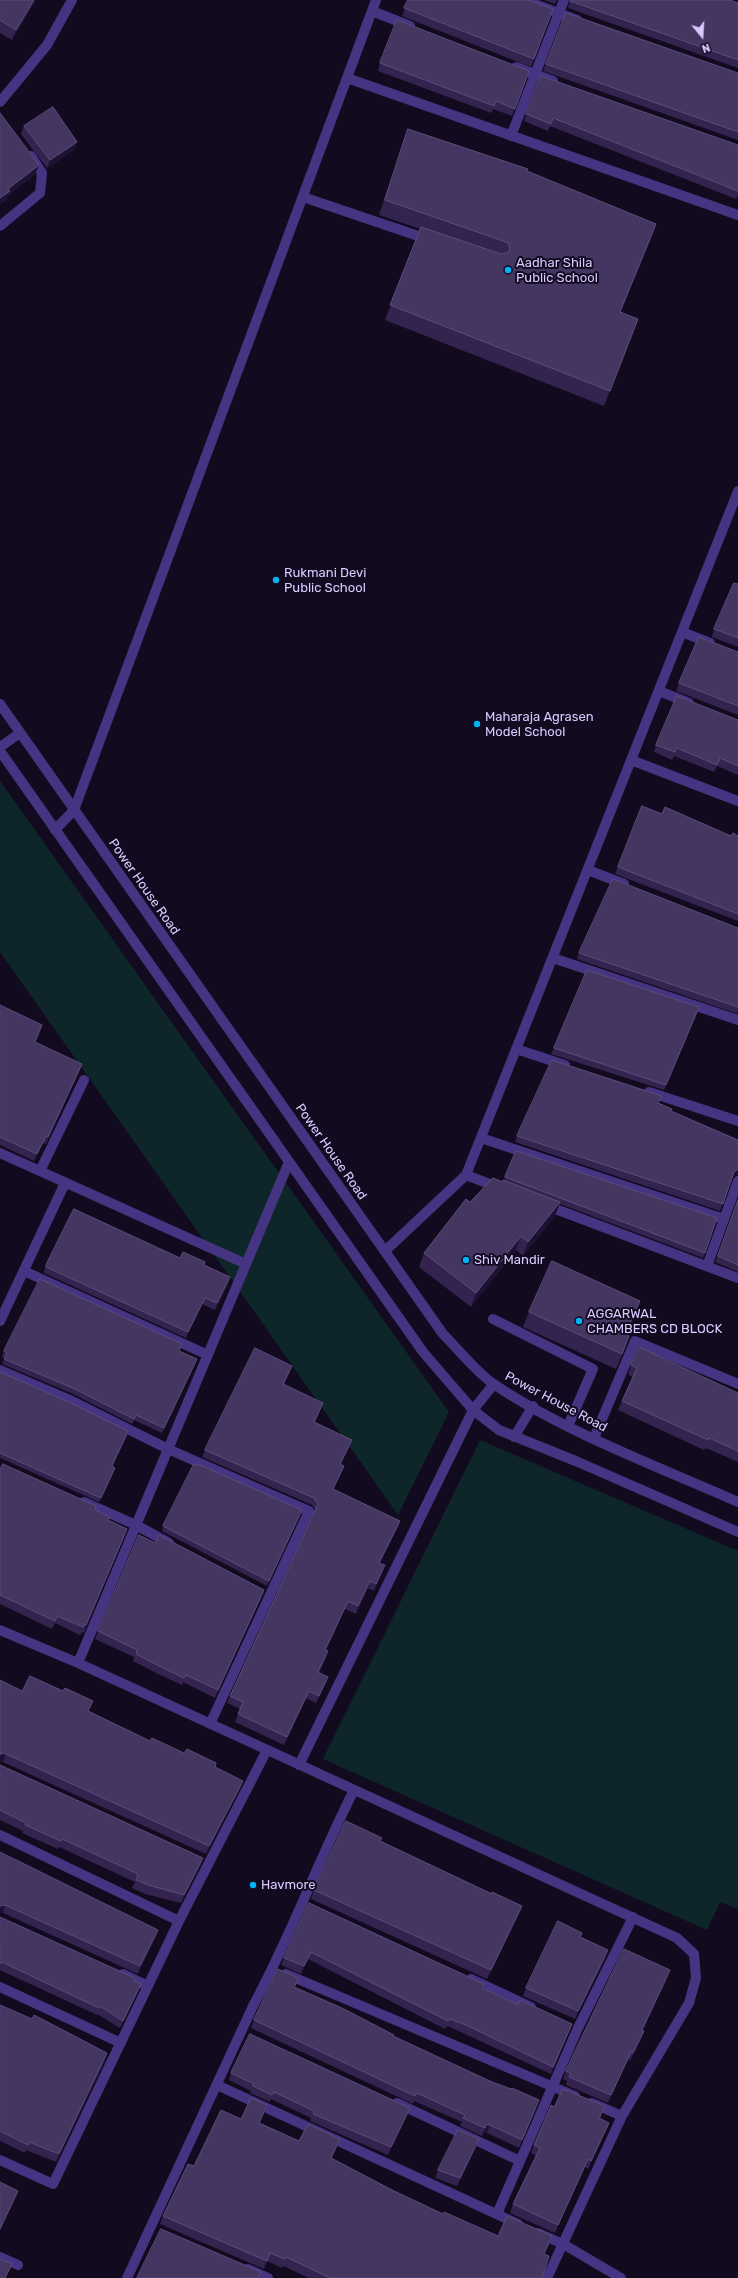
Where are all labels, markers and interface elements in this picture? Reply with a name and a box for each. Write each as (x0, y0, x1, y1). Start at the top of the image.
north arrow (682, 16, 722, 56)
text: N (700, 40, 712, 55)
place label: Aadhar Shila Public School (516, 255, 598, 286)
marker: Aadhar Shila Public School (503, 265, 513, 275)
place label: Rukmani Devi Public School (284, 565, 366, 596)
marker: Rukmani Devi Public School (271, 575, 281, 585)
place label: Maharaja Agrasen Model School (485, 709, 594, 740)
marker: Maharaja Agrasen Model School (472, 719, 482, 729)
street label: Power House Road (105, 836, 183, 938)
street label: Power House Road (292, 1101, 370, 1203)
place label: Shiv Mandir (474, 1252, 545, 1268)
marker: Shiv Mandir (461, 1255, 471, 1265)
place label: AGGARWAL CHAMBERS CD BLOCK (587, 1306, 722, 1337)
marker: AGGARWAL CHAMBERS CD BLOCK (574, 1316, 584, 1326)
street label: Power House Road (502, 1368, 610, 1436)
place label: Havmore (261, 1877, 316, 1893)
marker: Havmore (248, 1880, 258, 1890)

